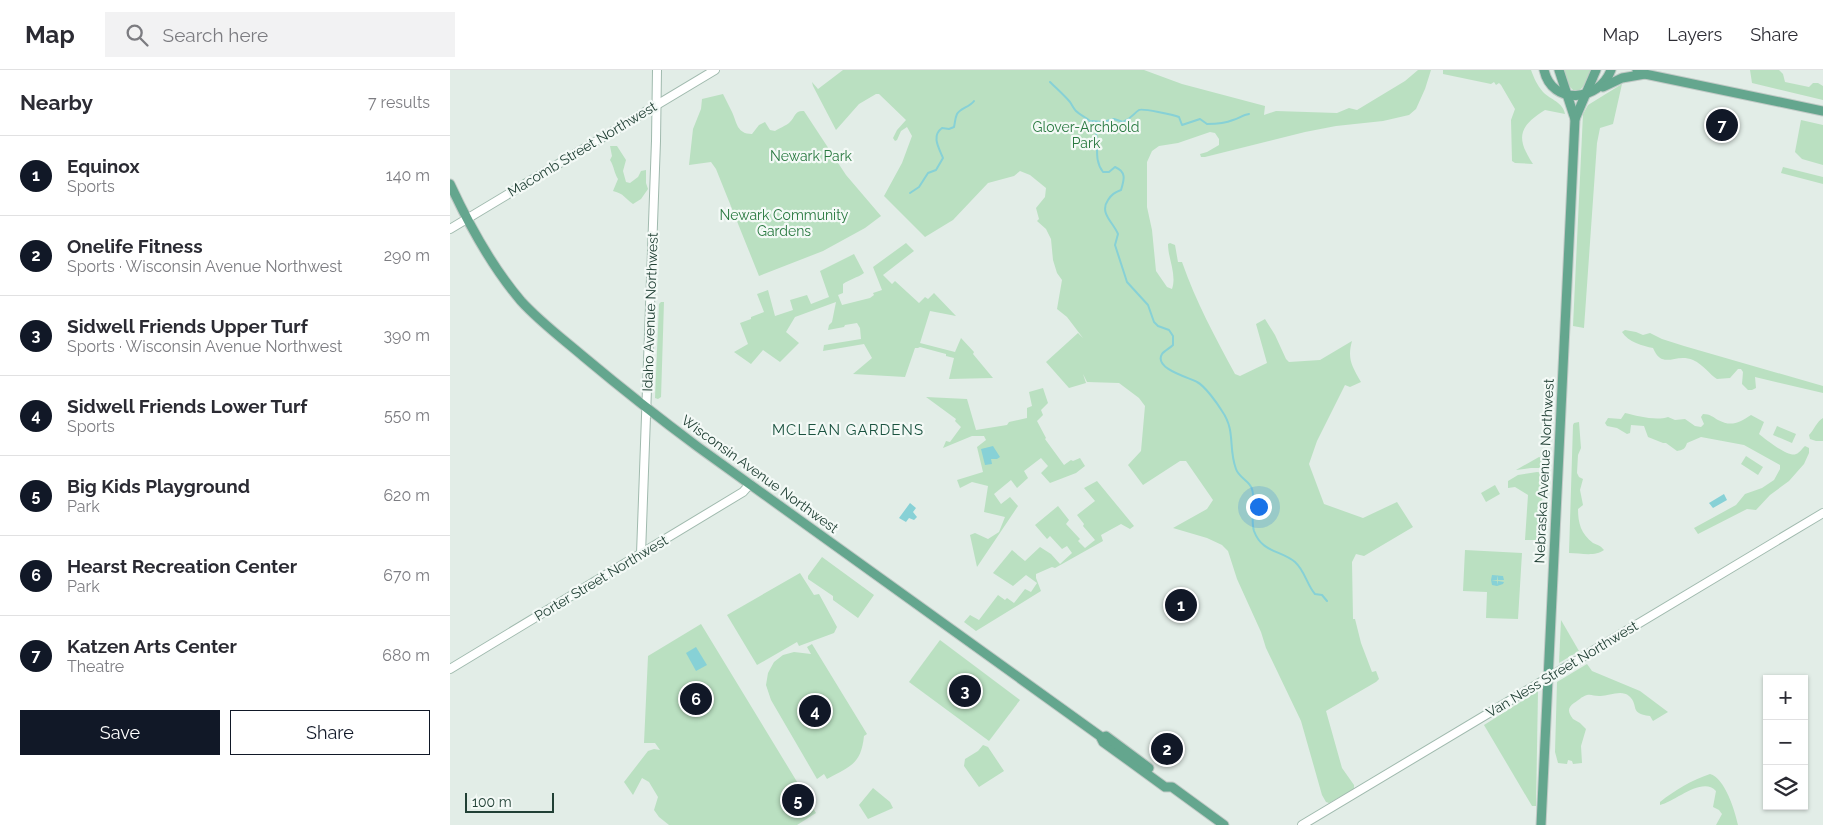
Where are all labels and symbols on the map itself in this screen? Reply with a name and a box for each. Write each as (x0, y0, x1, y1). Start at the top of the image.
street label: Macomb Street Northwest (505, 98, 660, 200)
pin: 7 (1706, 106, 1738, 144)
park label: Glover-Archbold Park (1032, 119, 1140, 151)
park label: Newark Park (770, 148, 853, 164)
park label: Newark Community Gardens (720, 207, 849, 239)
street label: Idaho Avenue Northwest (639, 232, 661, 392)
street label: Nebraska Avenue Northwest (1531, 378, 1557, 564)
street label: Wisconsin Avenue Northwest (679, 412, 842, 536)
district label: MCLEAN GARDENS (772, 421, 924, 439)
your location (1246, 494, 1272, 520)
street label: Porter Street Northwest (531, 532, 671, 624)
pin: 1 (1165, 586, 1197, 624)
street label: Van Ness Street Northwest (1483, 617, 1641, 721)
pin: 3 (949, 672, 981, 710)
pin: 6 (680, 680, 712, 718)
pin: 4 (799, 692, 831, 730)
pin: 2 (1151, 730, 1183, 768)
pin: 5 (782, 781, 814, 819)
scale bar (465, 790, 554, 813)

